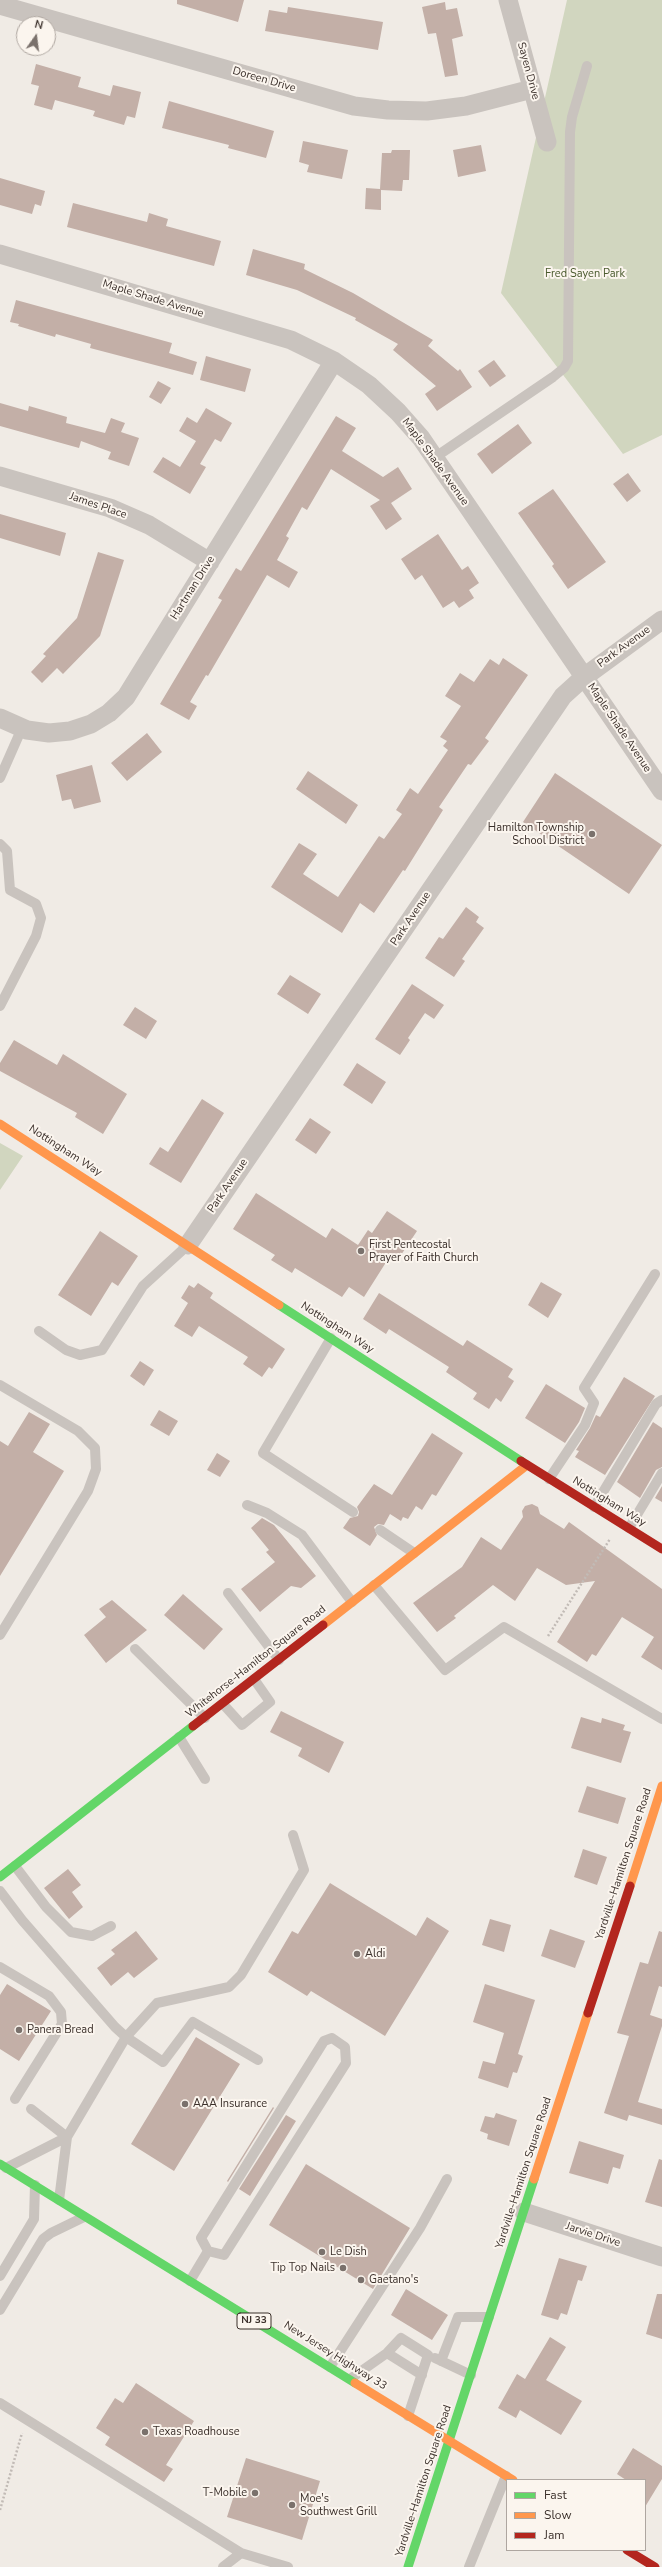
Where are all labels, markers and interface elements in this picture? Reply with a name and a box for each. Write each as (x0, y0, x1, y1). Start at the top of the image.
north arrow (16, 16, 56, 56)
text: N (33, 17, 45, 33)
street label: Sayen Drive (514, 41, 542, 101)
street label: Doreen Drive (231, 65, 297, 95)
park label: Fred Sayen Park (545, 267, 625, 281)
street label: Maple Shade Avenue (101, 277, 205, 321)
street label: Maple Shade Avenue (399, 416, 471, 508)
street label: James Place (68, 490, 128, 522)
street label: Hartman Drive (168, 554, 218, 622)
street label: Park Avenue (595, 623, 653, 671)
street label: Maple Shade Avenue (584, 681, 654, 775)
place label: Hamilton Township School District (488, 821, 584, 847)
marker: Hamilton Township School District (587, 829, 597, 839)
street label: Park Avenue (388, 890, 434, 948)
street label: Nottingham Way (26, 1123, 104, 1179)
street label: Park Avenue (205, 1157, 251, 1215)
place label: First Pentecostal Prayer of Faith Church (369, 1238, 478, 1264)
marker: First Pentecostal Prayer of Faith Church (356, 1246, 366, 1256)
street label: Nottingham Way (298, 1300, 376, 1356)
street label: Nottingham Way (570, 1474, 648, 1530)
street label: Whitehorse-Hamilton Square Road (183, 1603, 329, 1721)
street label: Yardville-Hamilton Square Road (593, 1786, 655, 1942)
place label: Aldi (365, 1947, 385, 1961)
marker: Aldi (352, 1949, 362, 1959)
place label: Panera Bread (27, 2023, 94, 2037)
marker: Panera Bread (14, 2025, 24, 2035)
street label: Yardville-Hamilton Square Road (493, 2095, 555, 2251)
place label: AAA Insurance (193, 2097, 267, 2111)
marker: AAA Insurance (180, 2099, 190, 2109)
street label: Jarvie Drive (564, 2220, 622, 2250)
place label: Le Dish (330, 2245, 367, 2259)
marker: Le Dish (317, 2247, 327, 2257)
place label: Tip Top Nails (270, 2261, 335, 2275)
marker: Tip Top Nails (338, 2263, 348, 2273)
place label: Gaetano's (369, 2273, 418, 2287)
marker: Gaetano's (356, 2275, 366, 2285)
road number: NJ 33 (237, 2313, 271, 2329)
street label: New Jersey Highway 33 (281, 2319, 389, 2393)
street label: Yardville-Hamilton Square Road (393, 2403, 455, 2559)
place label: Texas Roadhouse (153, 2425, 240, 2439)
marker: Texas Roadhouse (140, 2427, 150, 2437)
legend (506, 2479, 646, 2551)
place label: T-Mobile (203, 2486, 247, 2500)
text: Fast (544, 2487, 567, 2503)
marker: T-Mobile (250, 2488, 260, 2498)
place label: Moe's Southwest Grill (300, 2492, 377, 2518)
marker: Moe's Southwest Grill (287, 2500, 297, 2510)
text: Slow (544, 2507, 572, 2523)
text: Jam (544, 2527, 565, 2543)

